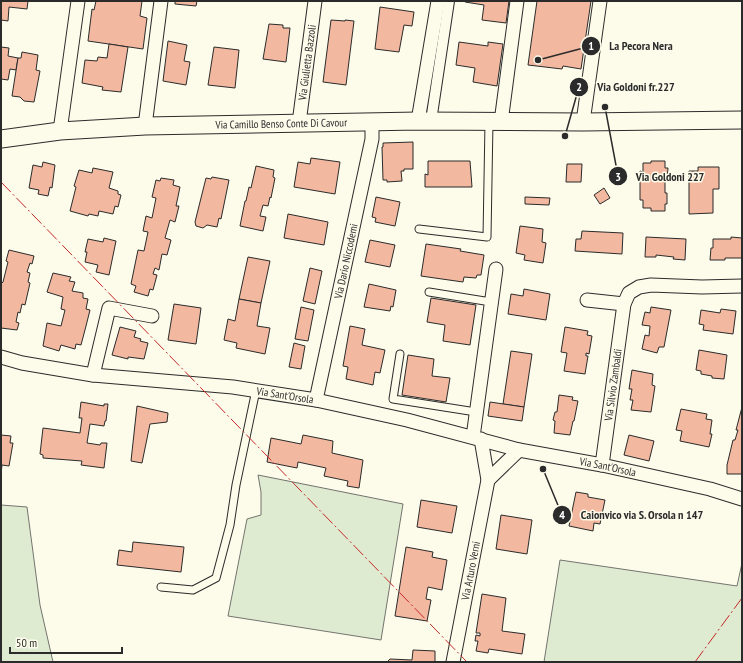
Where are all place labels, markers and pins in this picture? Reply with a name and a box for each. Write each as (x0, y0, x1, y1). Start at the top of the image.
callout: La Pecora Nera (581, 34, 681, 58)
callout: Via Goldoni fr.227 (569, 75, 682, 99)
callout: Via Goldoni 227 (608, 164, 712, 188)
callout: Caionvico via S. Orsola n 147 (552, 503, 711, 527)

